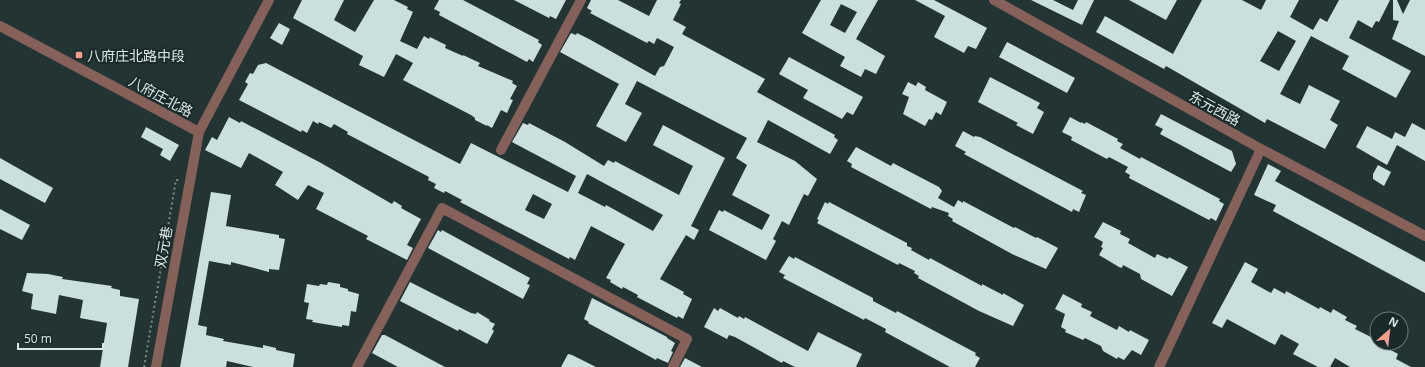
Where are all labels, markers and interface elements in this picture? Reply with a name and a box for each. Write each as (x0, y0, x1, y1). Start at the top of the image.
place label: 八府庄北路中段 (87, 46, 185, 65)
marker: 八府庄北路中段 (74, 50, 84, 60)
street label: 八府庄北路 (126, 71, 196, 121)
street label: 东元西路 (1186, 86, 1244, 130)
street label: 双元巷 (150, 225, 176, 269)
north arrow (1369, 311, 1409, 351)
text: N (1386, 313, 1401, 330)
scale bar (18, 325, 103, 351)
text: 50 m (24, 330, 52, 347)

